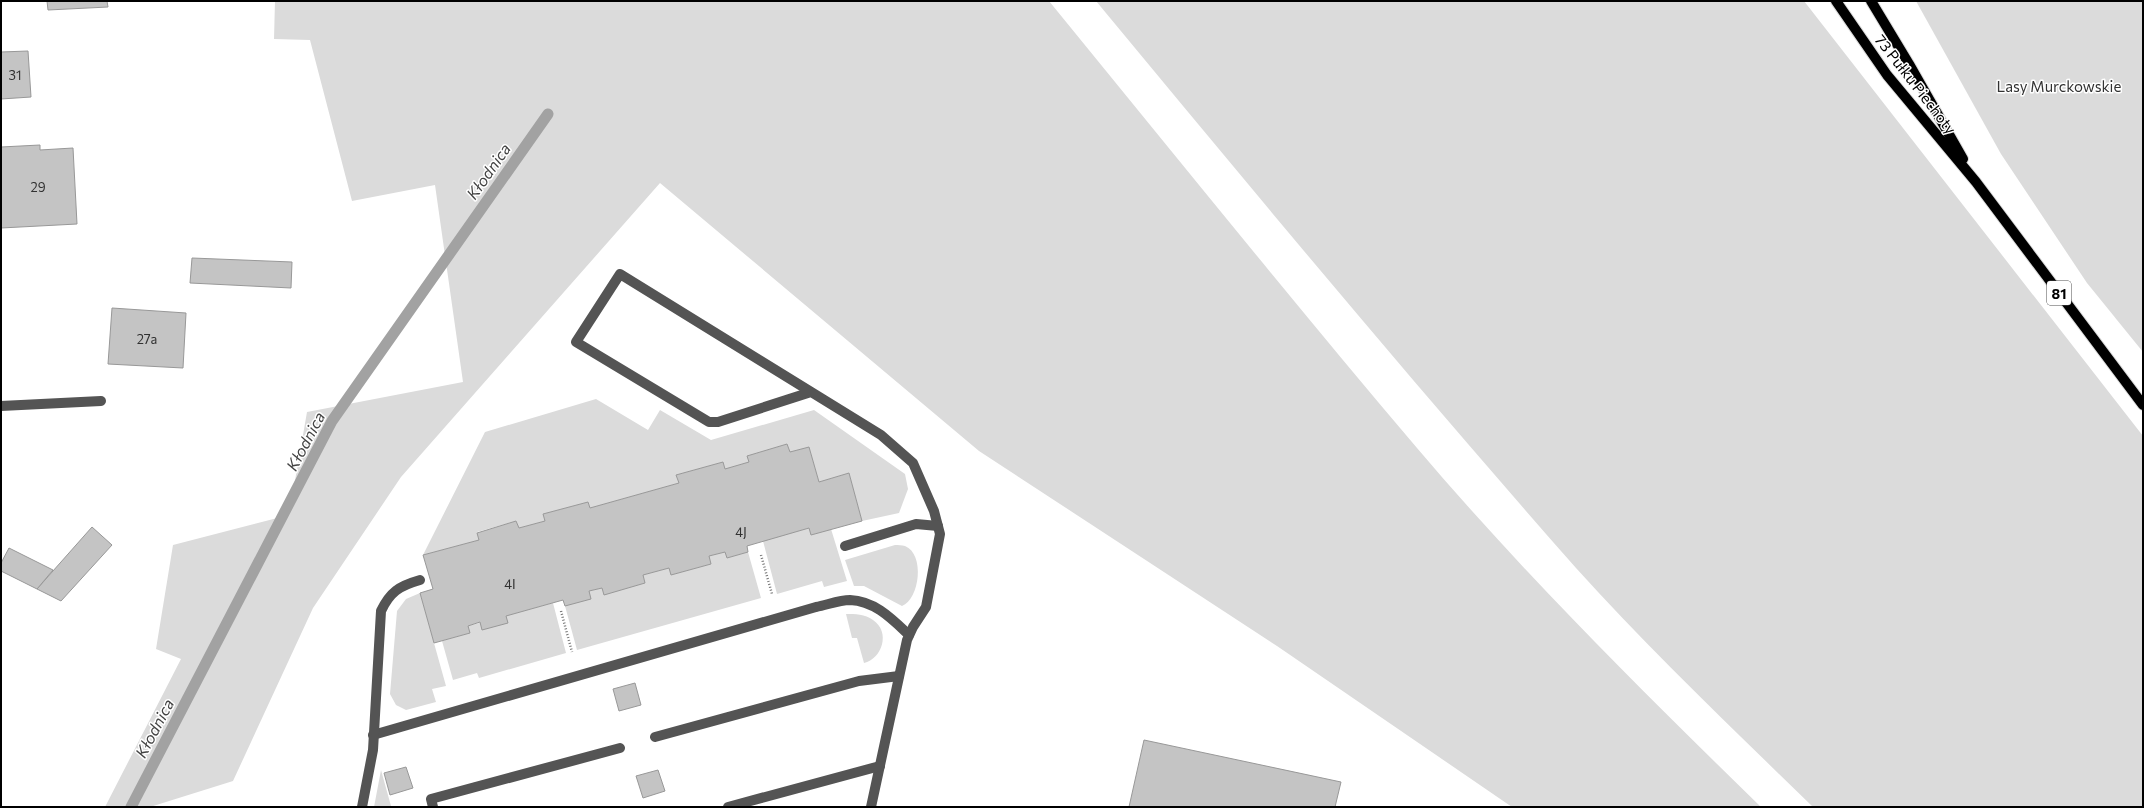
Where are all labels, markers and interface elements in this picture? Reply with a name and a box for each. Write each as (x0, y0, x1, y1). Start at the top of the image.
street label: 73 Pułku Piechoty (1872, 31, 1960, 137)
house number: 31 (9, 67, 21, 83)
park label: Lasy Murckowskie (1997, 77, 2121, 95)
water label: Kłodnica (462, 139, 514, 203)
house number: 29 (30, 179, 46, 195)
road number: 81 (2047, 281, 2071, 305)
house number: 27a (137, 331, 157, 347)
water label: Kłodnica (282, 408, 328, 474)
house number: 4J (735, 524, 747, 540)
house number: 4I (504, 576, 516, 592)
water label: Kłodnica (131, 695, 177, 761)

